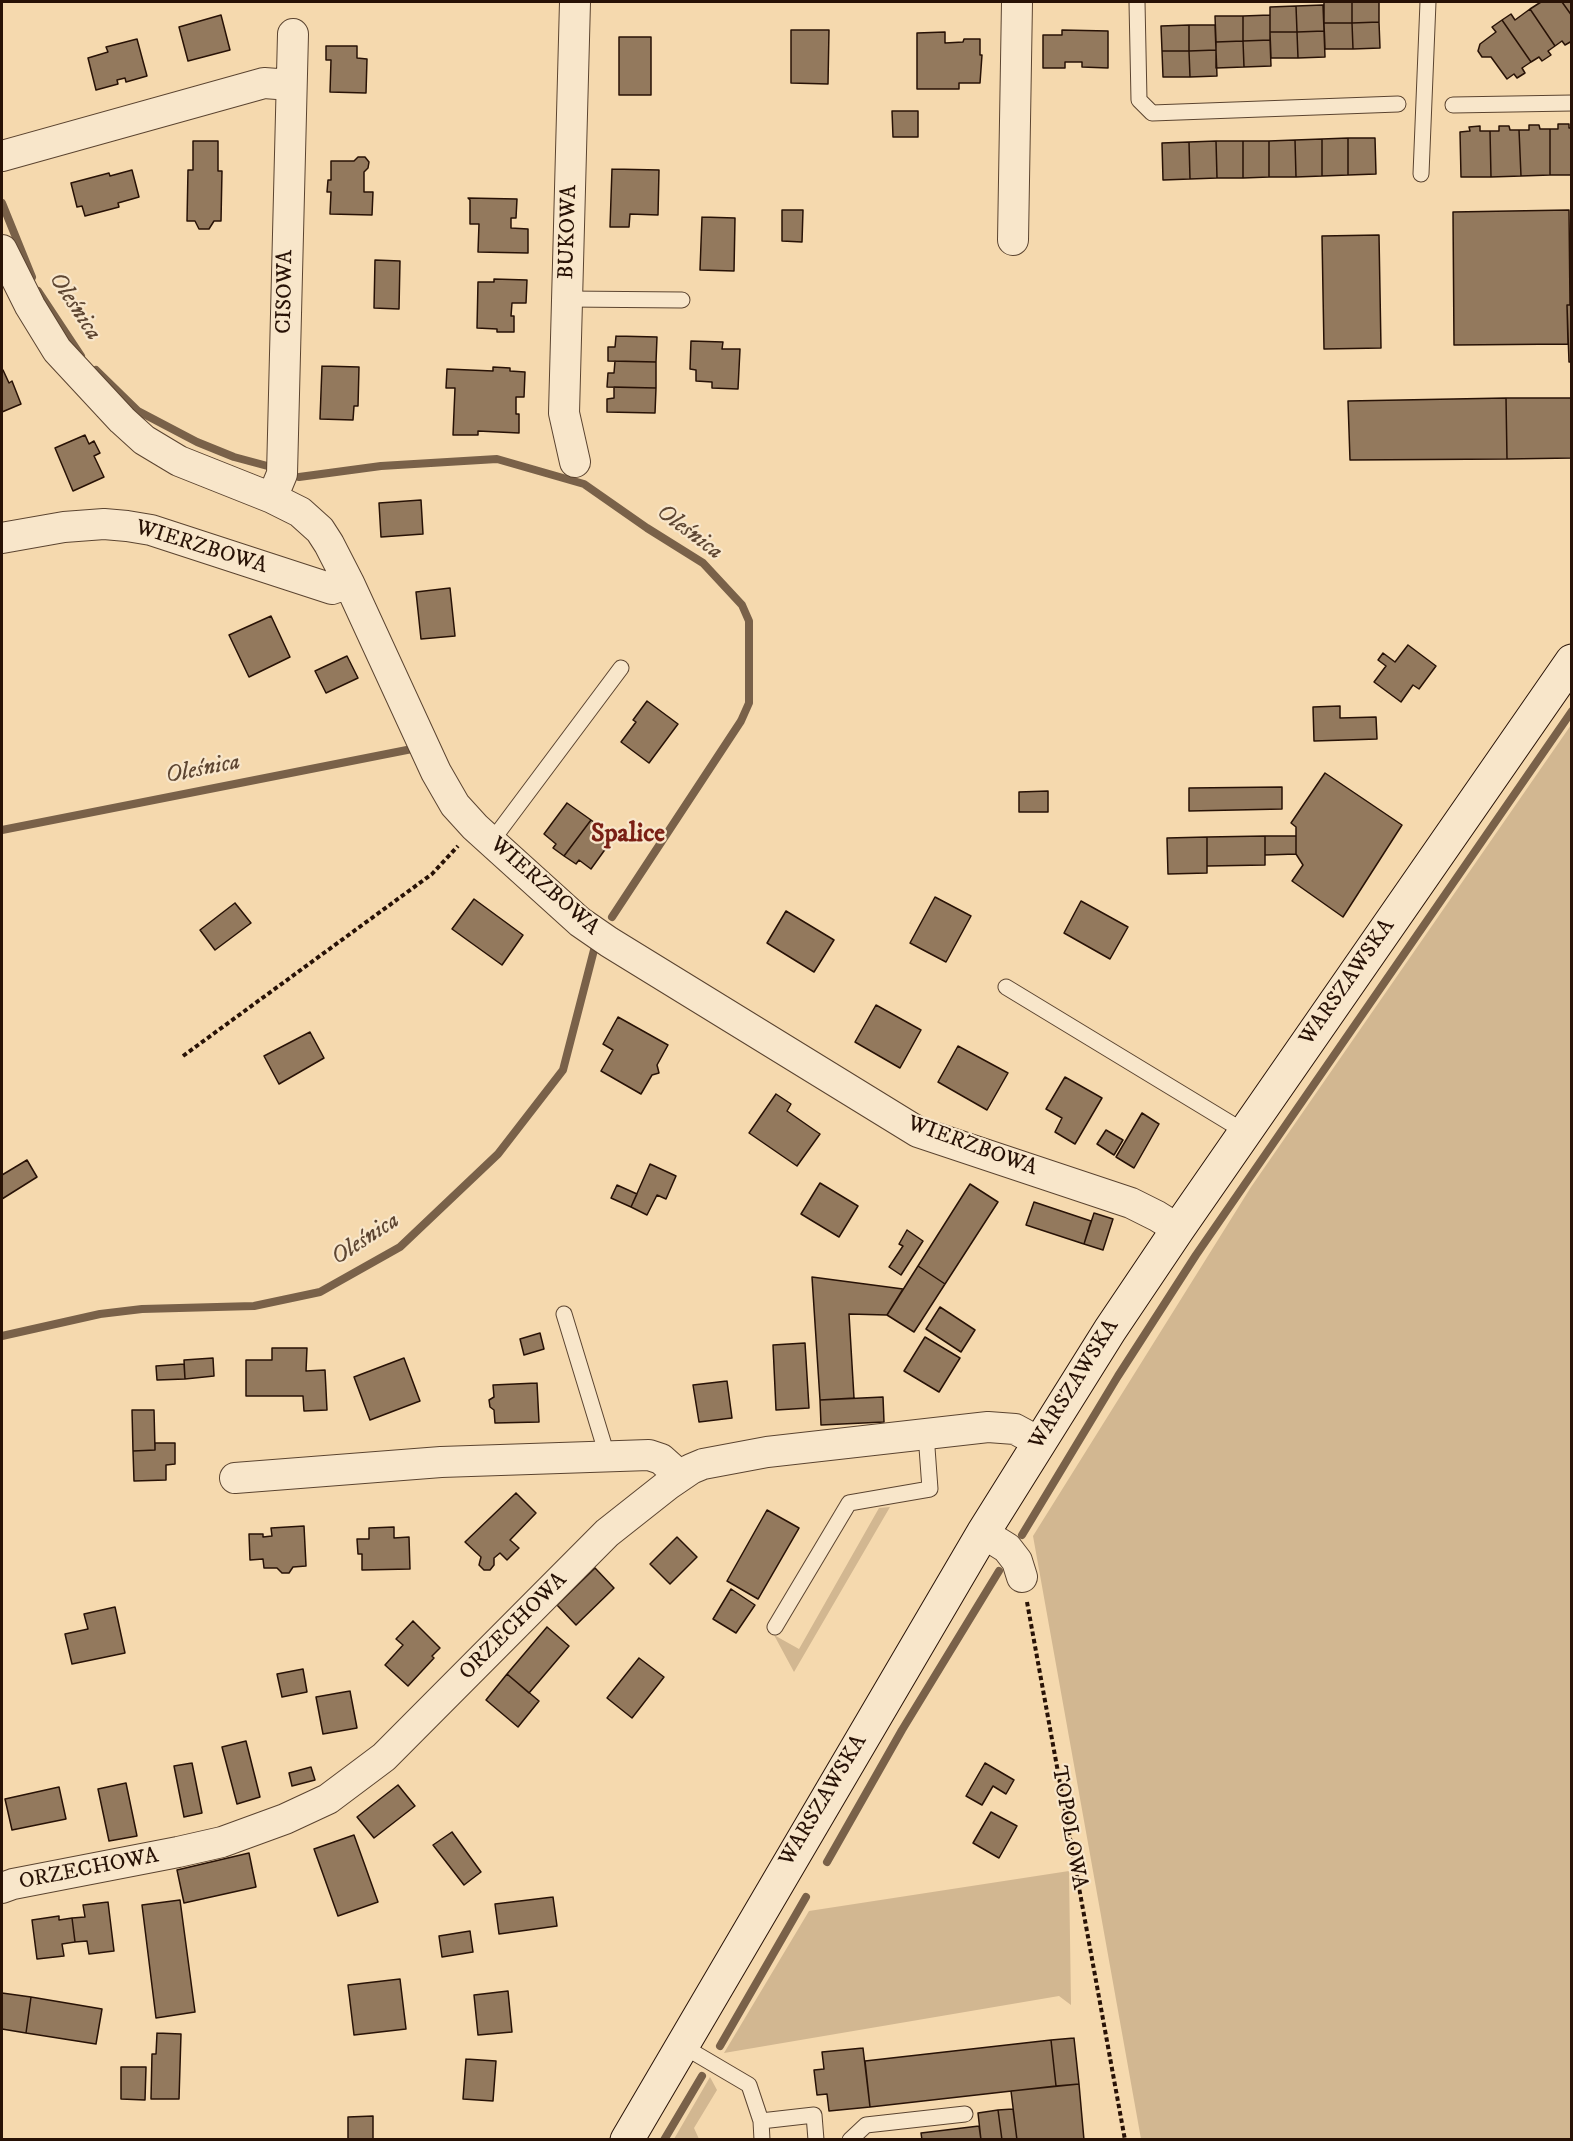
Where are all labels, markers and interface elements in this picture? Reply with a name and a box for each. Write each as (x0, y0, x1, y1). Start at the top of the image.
street label: BUKOWA (554, 184, 584, 280)
street label: CISOWA (272, 250, 300, 334)
water label: Oleśnica (41, 268, 107, 346)
water label: Oleśnica (650, 499, 728, 567)
street label: WIERZBOWA (132, 515, 270, 581)
water label: Oleśnica (163, 749, 243, 791)
district label: Spalice (591, 820, 665, 852)
street label: WIERZBOWA (484, 832, 604, 942)
street label: WARSZAWSKA (1295, 915, 1401, 1051)
street label: WIERZBOWA (903, 1111, 1041, 1183)
water label: Oleśnica (327, 1207, 405, 1273)
street label: WARSZAWSKA (1025, 1315, 1125, 1455)
street label: ORZECHOWA (455, 1568, 573, 1686)
street label: WARSZAWSKA (774, 1731, 874, 1871)
street label: TOPOLOWA (1044, 1764, 1092, 1892)
street label: ORZECHOWA (17, 1844, 161, 1896)

